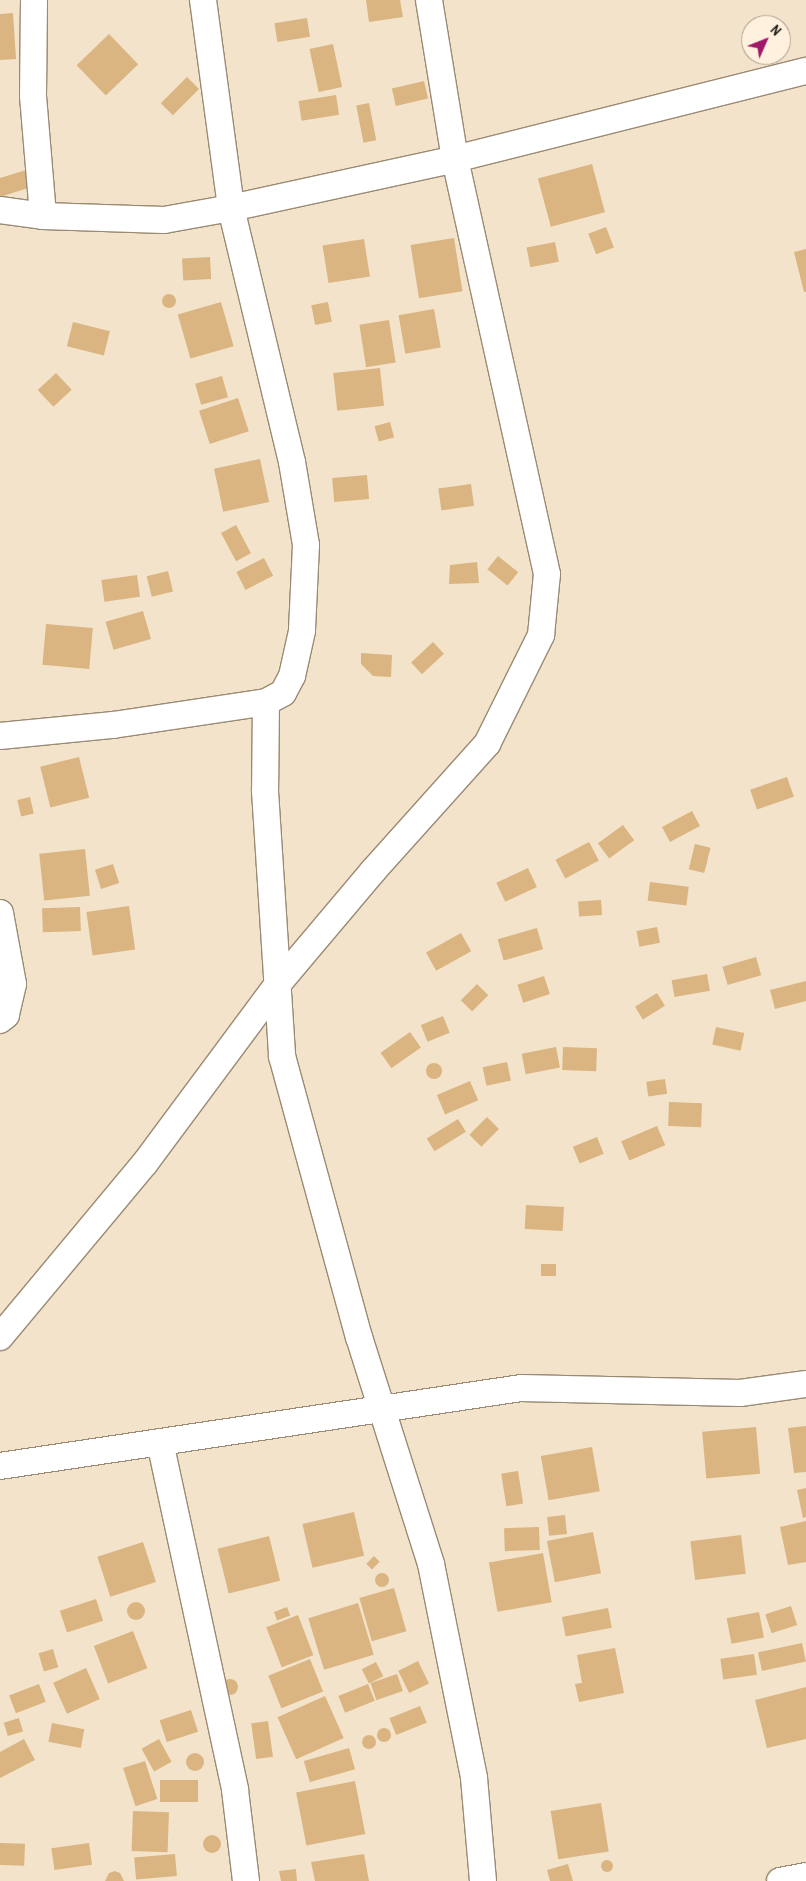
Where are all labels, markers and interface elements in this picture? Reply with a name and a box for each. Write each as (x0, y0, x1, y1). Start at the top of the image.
north arrow (741, 15, 791, 65)
text: N (767, 21, 785, 40)

